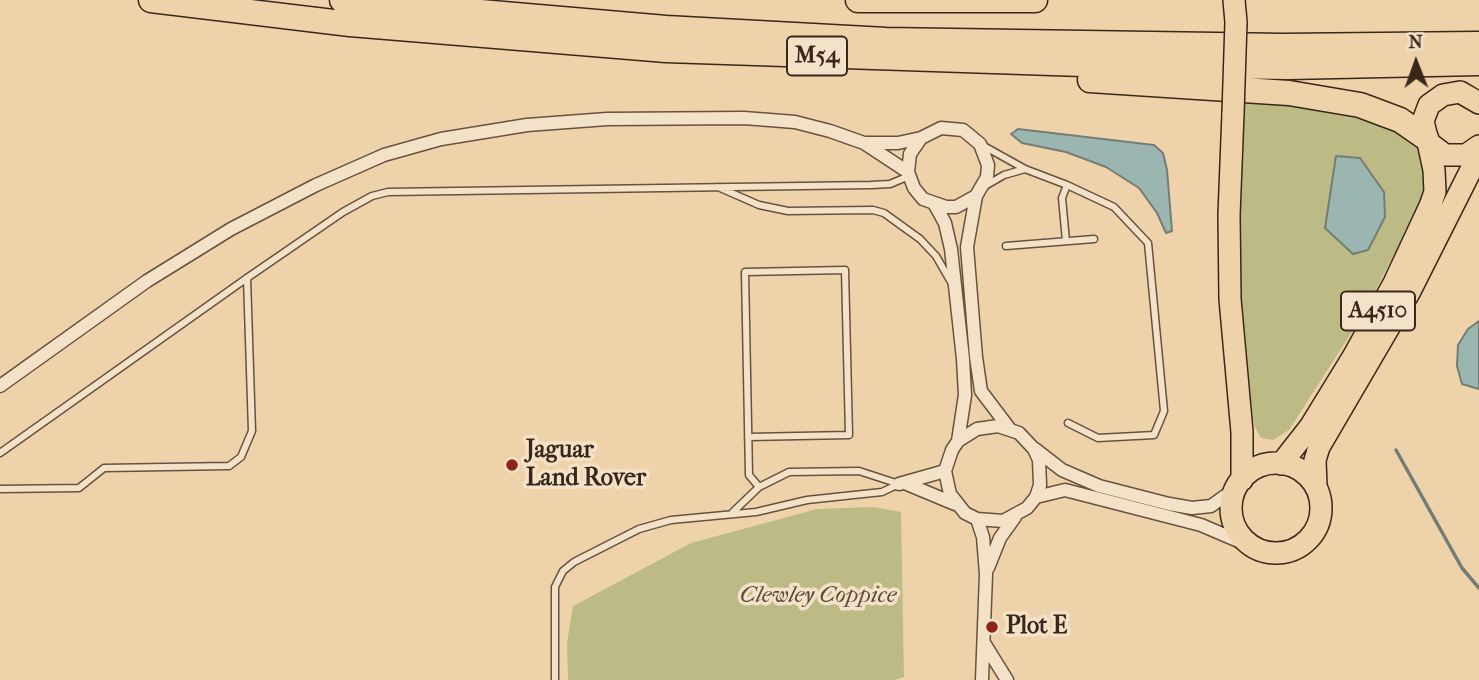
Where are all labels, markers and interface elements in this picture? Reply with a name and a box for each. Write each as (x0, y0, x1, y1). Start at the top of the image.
north arrow (1381, 28, 1451, 98)
text: N (1408, 31, 1423, 53)
road number: M54 (787, 36, 847, 76)
road number: A4510 (1341, 292, 1415, 330)
place label: Jaguar Land Rover (526, 437, 646, 493)
marker: Jaguar Land Rover (504, 457, 520, 473)
park label: Clewley Coppice (740, 582, 896, 610)
place label: Plot E (1006, 613, 1067, 641)
marker: Plot E (984, 619, 1000, 635)

